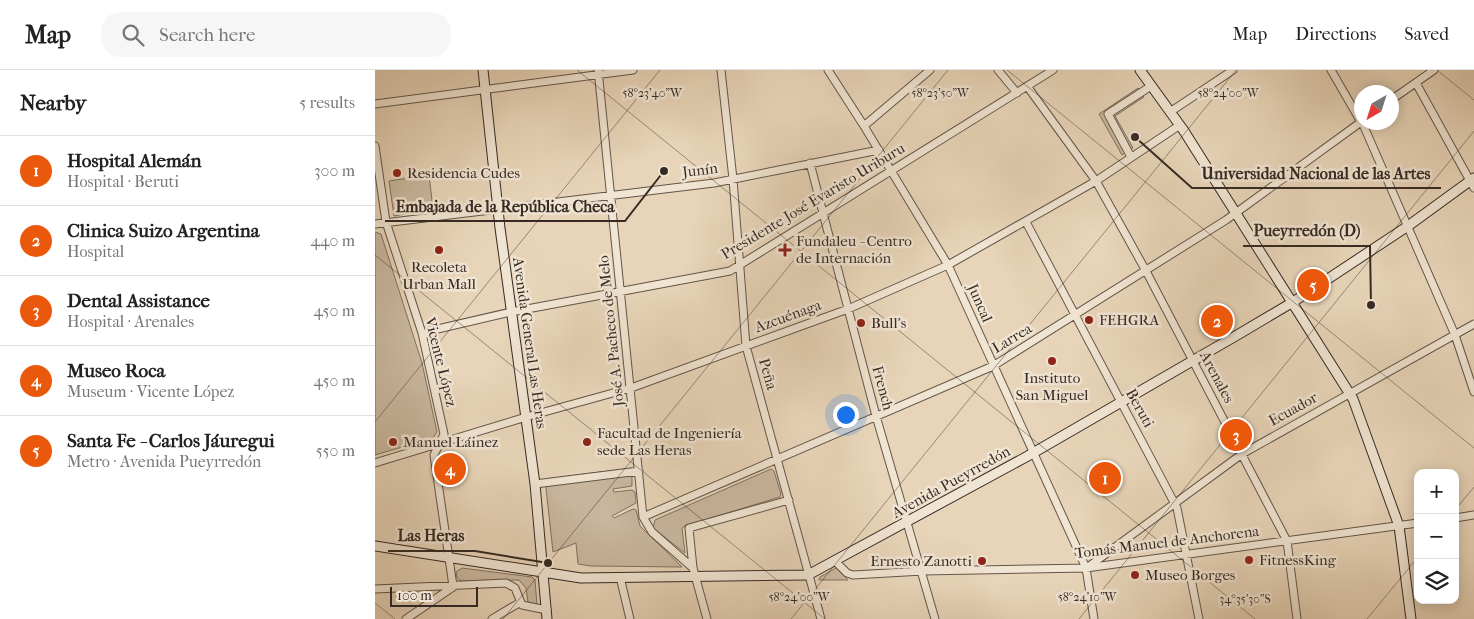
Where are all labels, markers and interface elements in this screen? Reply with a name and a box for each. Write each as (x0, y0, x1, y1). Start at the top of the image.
search box (101, 12, 451, 57)
text: Map (25, 21, 71, 49)
icon: search (119, 21, 147, 49)
text: Search here (159, 24, 255, 46)
text: Map (1233, 24, 1267, 45)
text: Directions (1295, 24, 1376, 45)
text: Saved (1404, 24, 1449, 45)
north arrow (1354, 85, 1399, 130)
text: 58°23'40"W (622, 86, 683, 100)
text: 58°23'50"W (911, 86, 970, 100)
text: 58°24'00"W (1197, 86, 1260, 100)
text: Nearby (20, 91, 86, 115)
text: 5 results (299, 93, 355, 112)
street label: Presidente José Evaristo Uriburu (718, 139, 909, 263)
text: Hospital Alemán (67, 150, 202, 172)
callout: Universidad Nacional de las Artes (1192, 157, 1441, 188)
street label: Junín (680, 159, 719, 181)
text: 1 (33, 161, 39, 180)
text: 300 m (314, 161, 355, 180)
place label: Residencia Cudes (407, 164, 521, 182)
text: Universidad Nacional de las Artes (1201, 164, 1430, 183)
marker: Residencia Cudes (391, 167, 403, 179)
text: Hospital · Beruti (67, 172, 179, 191)
callout: Embajada de la República Checa (385, 190, 625, 221)
text: Embajada de la República Checa (395, 197, 615, 217)
callout: Pueyrredón (D) (1243, 215, 1370, 246)
text: Clinica Suizo Argentina (67, 220, 260, 242)
text: Pueyrredón (D) (1254, 221, 1360, 241)
text: 2 (32, 231, 40, 250)
text: 440 m (310, 231, 355, 250)
place label: Fundaleu - Centro de Internación (796, 232, 912, 267)
text: Hospital (67, 242, 124, 261)
marker: Fundaleu - Centro de Internación (778, 243, 792, 257)
marker: Recoleta Urban Mall (433, 244, 445, 256)
street label: José A. Pacheco de Melo (594, 254, 628, 409)
street label: Avenida General Las Heras (509, 255, 551, 430)
place label: Recoleta Urban Mall (402, 258, 476, 293)
pin: 5 (1297, 266, 1329, 304)
street label: Juncal (963, 280, 996, 325)
text: Dental Assistance (67, 290, 210, 312)
street label: Azcuénaga (751, 295, 825, 337)
text: 3 (33, 301, 39, 320)
text: 450 m (314, 301, 355, 320)
pin: 2 (1201, 302, 1233, 340)
place label: FEHGRA (1099, 311, 1159, 329)
text: Hospital · Arenales (67, 312, 194, 331)
street label: Vicente López (421, 314, 461, 409)
place label: Bull's (871, 314, 907, 332)
marker: FEHGRA (1083, 314, 1095, 326)
marker: Bull's (855, 317, 867, 329)
street label: Larrea (989, 319, 1036, 357)
street label: Arenales (1195, 347, 1238, 406)
marker: Instituto San Miguel (1046, 355, 1058, 367)
street label: Peña (755, 356, 781, 393)
text: Museo Roca (67, 360, 165, 382)
street label: French (868, 364, 898, 413)
place label: Instituto San Miguel (1016, 369, 1088, 404)
text: 4 (31, 371, 41, 390)
text: 450 m (314, 371, 355, 390)
text: Museum · Vicente López (67, 382, 234, 401)
street label: Beruti (1122, 385, 1158, 431)
street label: Ecuador (1265, 388, 1321, 430)
your location (833, 402, 859, 428)
pin: 3 (1220, 416, 1252, 454)
place label: Facultad de Ingeniería sede Las Heras (597, 424, 743, 459)
text: Santa Fe - Carlos Jáuregui (67, 430, 275, 452)
place label: Manuel Láinez (403, 433, 499, 451)
marker: Manuel Láinez (387, 436, 399, 448)
marker: Facultad de Ingeniería sede Las Heras (581, 436, 593, 448)
text: 5 (33, 441, 39, 460)
text: 550 m (316, 441, 355, 460)
street label: Avenida Pueyrredón (888, 442, 1014, 522)
pin: 4 (434, 450, 466, 488)
text: Metro · Avenida Pueyrredón (67, 452, 261, 471)
pin: 1 (1089, 459, 1121, 497)
map controls (1414, 469, 1459, 604)
button: + (1414, 469, 1459, 514)
button: − (1414, 514, 1459, 559)
callout: Las Heras (388, 520, 475, 551)
street label: Tomás Manuel de Anchorena (1074, 522, 1261, 562)
text: Las Heras (398, 526, 465, 545)
place label: FitnessKing (1259, 551, 1337, 569)
place label: Ernesto Zanotti (870, 552, 973, 570)
marker: FitnessKing (1243, 554, 1255, 566)
marker: Ernesto Zanotti (976, 555, 988, 567)
button: layers (1414, 559, 1459, 604)
place label: Museo Borges (1145, 566, 1236, 584)
marker: Museo Borges (1129, 569, 1141, 581)
scale bar (390, 584, 477, 607)
text: 100 m (397, 587, 432, 604)
text: 58°24'00"W (768, 590, 831, 604)
text: 58°24'10"W (1058, 590, 1118, 604)
text: 34°35'30"S (1219, 592, 1271, 606)

